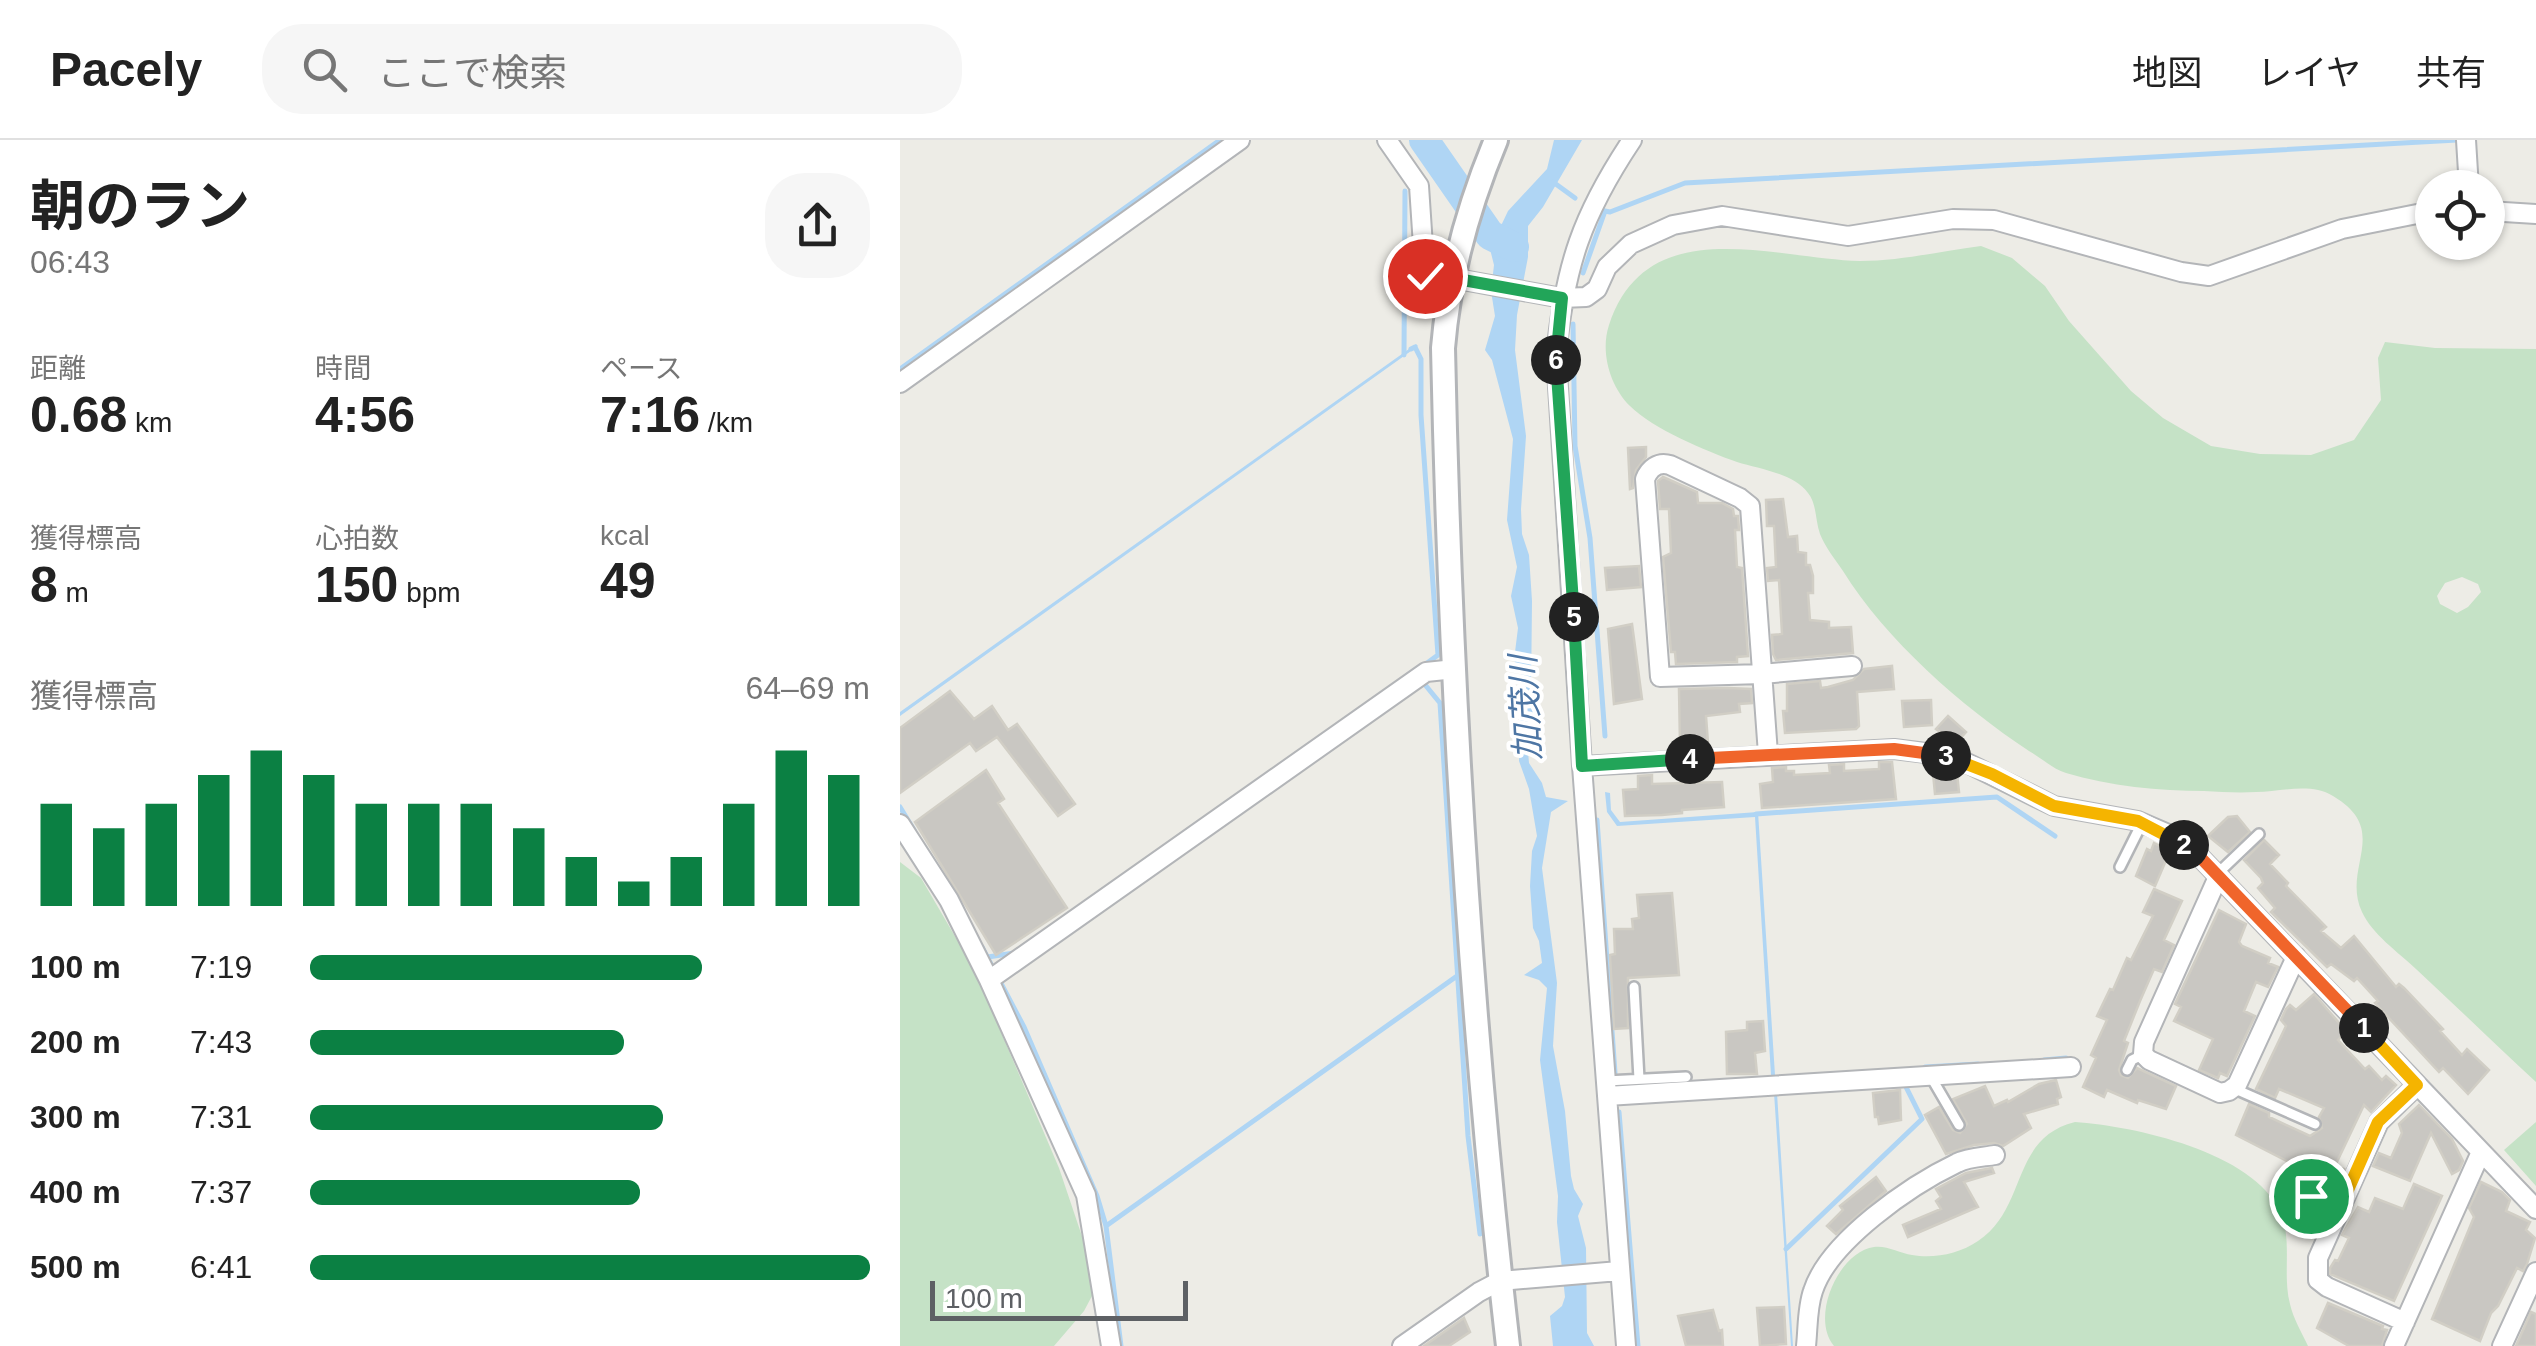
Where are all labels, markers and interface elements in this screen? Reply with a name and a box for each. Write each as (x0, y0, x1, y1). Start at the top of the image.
search box (262, 24, 962, 114)
icon: search (297, 42, 352, 97)
text: Pacely (50, 43, 202, 96)
text: ここで検索 (377, 52, 567, 94)
text: 地図 (2132, 53, 2202, 92)
text: レイヤ (2257, 53, 2361, 92)
text: 共有 (2416, 53, 2486, 92)
map controls (2415, 170, 2505, 260)
button: locate (2415, 170, 2505, 260)
button: share (765, 173, 870, 278)
text: 朝のラン (30, 175, 250, 237)
pin (1383, 234, 1468, 319)
text: 06:43 (30, 244, 110, 280)
icon: check (1398, 249, 1453, 304)
pin: 6 (1531, 335, 1581, 385)
text: 6 (1548, 344, 1564, 375)
text: 距離 (30, 353, 86, 384)
text: 時間 (315, 353, 371, 384)
text: ペース (600, 353, 683, 384)
text: 0.68 (30, 387, 127, 443)
text: 4:56 (315, 387, 415, 443)
text: 7:16 (600, 387, 700, 443)
text: km (127, 407, 172, 438)
text: /km (700, 407, 753, 438)
text: kcal (600, 520, 650, 551)
text: 獲得標高 (30, 523, 142, 554)
text: 心拍数 (315, 523, 399, 554)
text: 49 (600, 553, 656, 609)
text: 8 (30, 557, 58, 613)
text: 150 (315, 557, 398, 613)
text: m (58, 577, 89, 608)
text: bpm (398, 577, 461, 608)
pin: 5 (1549, 592, 1599, 642)
text: 5 (1566, 601, 1582, 632)
water label: 加茂川 (1503, 651, 1547, 761)
text: 64–69 m (745, 670, 870, 706)
text: 獲得標高 (30, 678, 158, 714)
pin: 3 (1921, 731, 1971, 781)
pin: 4 (1665, 734, 1715, 784)
text: 3 (1938, 740, 1954, 771)
text: 4 (1682, 743, 1698, 774)
pin: 2 (2159, 820, 2209, 870)
text: 2 (2176, 829, 2192, 860)
text: 100 m (30, 949, 121, 985)
text: 7:19 (190, 949, 252, 985)
pin: 1 (2339, 1003, 2389, 1053)
text: 1 (2356, 1012, 2372, 1043)
text: 200 m (30, 1024, 121, 1060)
text: 7:43 (190, 1024, 252, 1060)
text: 300 m (30, 1099, 121, 1135)
text: 7:31 (190, 1099, 252, 1135)
pin (2269, 1154, 2354, 1239)
icon: arrive (2284, 1169, 2339, 1224)
text: 400 m (30, 1174, 121, 1210)
text: 7:37 (190, 1174, 252, 1210)
text: 500 m (30, 1249, 121, 1285)
text: 6:41 (190, 1249, 252, 1285)
scale bar (930, 1276, 1188, 1320)
text: 100 m (945, 1283, 1023, 1314)

